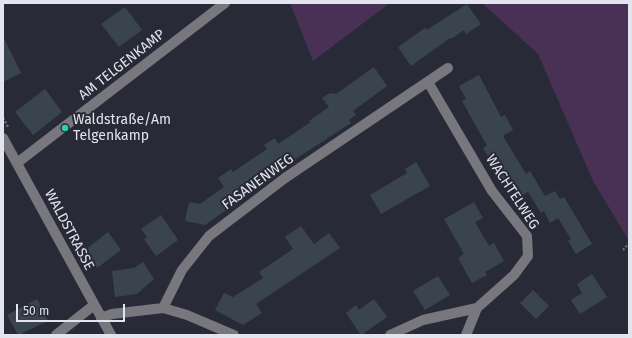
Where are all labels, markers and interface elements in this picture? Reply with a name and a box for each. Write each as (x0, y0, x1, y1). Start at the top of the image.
street label: AM TELGENKAMP (76, 26, 168, 104)
place label: Waldstraße/Am Telgenkamp (73, 112, 171, 144)
marker: Waldstraße/Am Telgenkamp (60, 123, 70, 133)
street label: FASANENWEG (219, 150, 297, 214)
street label: WACHTELWEG (482, 152, 542, 232)
street label: WALDSTRASSE (41, 187, 97, 273)
scale bar (18, 296, 127, 322)
text: 50 m (23, 304, 49, 318)

